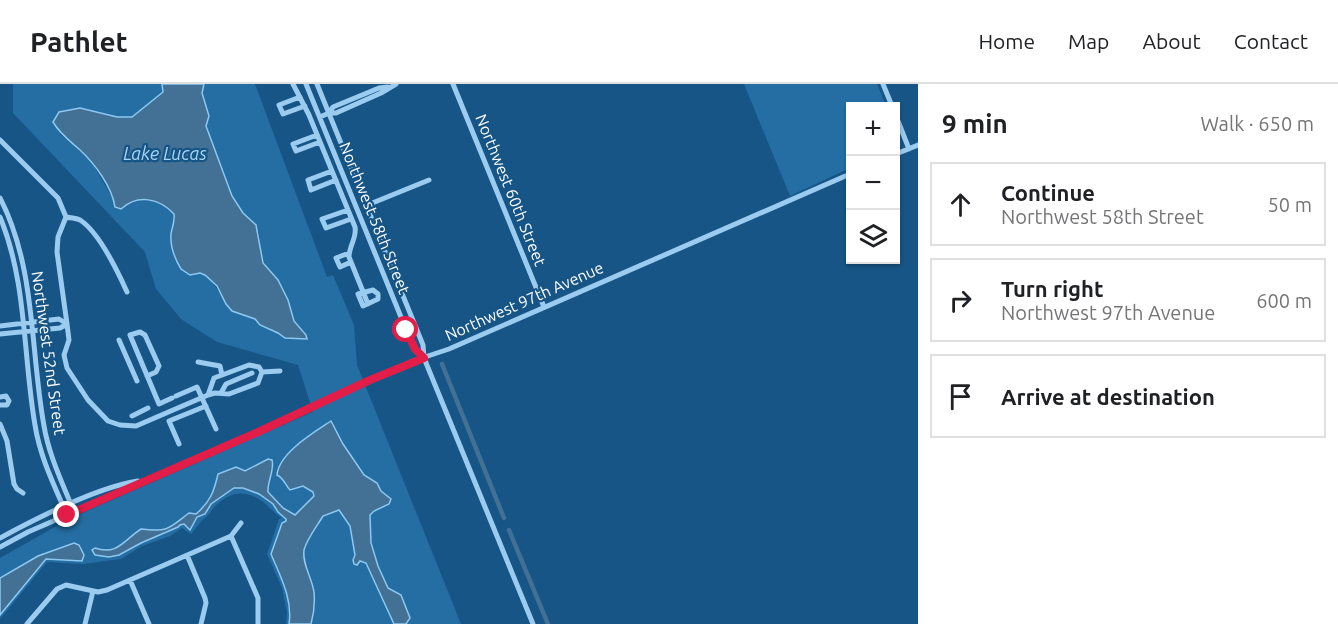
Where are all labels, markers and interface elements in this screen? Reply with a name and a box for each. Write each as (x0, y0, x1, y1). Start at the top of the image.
text: Pathlet (30, 26, 128, 57)
text: Home (978, 29, 1035, 53)
text: Map (1068, 29, 1109, 53)
text: About (1142, 29, 1201, 53)
text: Contact (1234, 29, 1308, 53)
map controls (846, 102, 900, 264)
button: + (846, 102, 900, 156)
text: 9 min (942, 109, 1008, 138)
street label: Northwest 60th Street (472, 111, 550, 269)
text: Walk · 650 m (1201, 112, 1314, 135)
street label: Northwest 58th Street (336, 139, 414, 297)
water label: Lake Lucas (123, 143, 207, 163)
button: − (846, 156, 900, 210)
text: Continue (1001, 180, 1095, 205)
icon: ahead (944, 188, 977, 221)
text: 50 m (1268, 193, 1312, 216)
text: Northwest 58th Street (1001, 205, 1204, 228)
button: layers (846, 210, 900, 264)
street label: Northwest 97th Avenue (442, 258, 606, 344)
street label: Northwest 52nd Street (29, 270, 70, 437)
text: Turn right (1001, 276, 1103, 301)
icon: right (944, 284, 977, 317)
text: 600 m (1256, 289, 1312, 312)
text: Northwest 97th Avenue (1001, 301, 1215, 324)
route start (392, 316, 418, 342)
icon: arrive (944, 380, 977, 413)
text: Arrive at destination (1001, 384, 1215, 409)
route end (53, 501, 79, 527)

